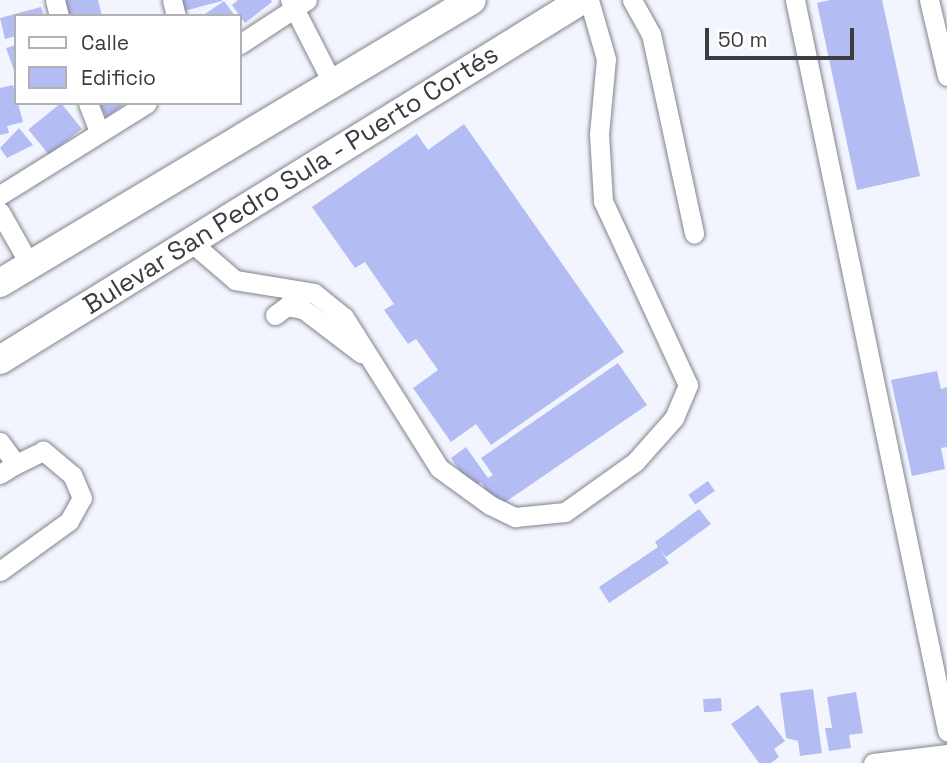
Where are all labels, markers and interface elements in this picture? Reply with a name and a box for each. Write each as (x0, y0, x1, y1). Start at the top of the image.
legend (14, 14, 242, 105)
scale bar (709, 14, 858, 58)
text: 50 m (718, 26, 768, 53)
text: Calle (81, 29, 129, 56)
street label: Bulevar San Pedro Sula - Puerto Cortés (77, 38, 505, 322)
text: Edificio (81, 64, 156, 91)

